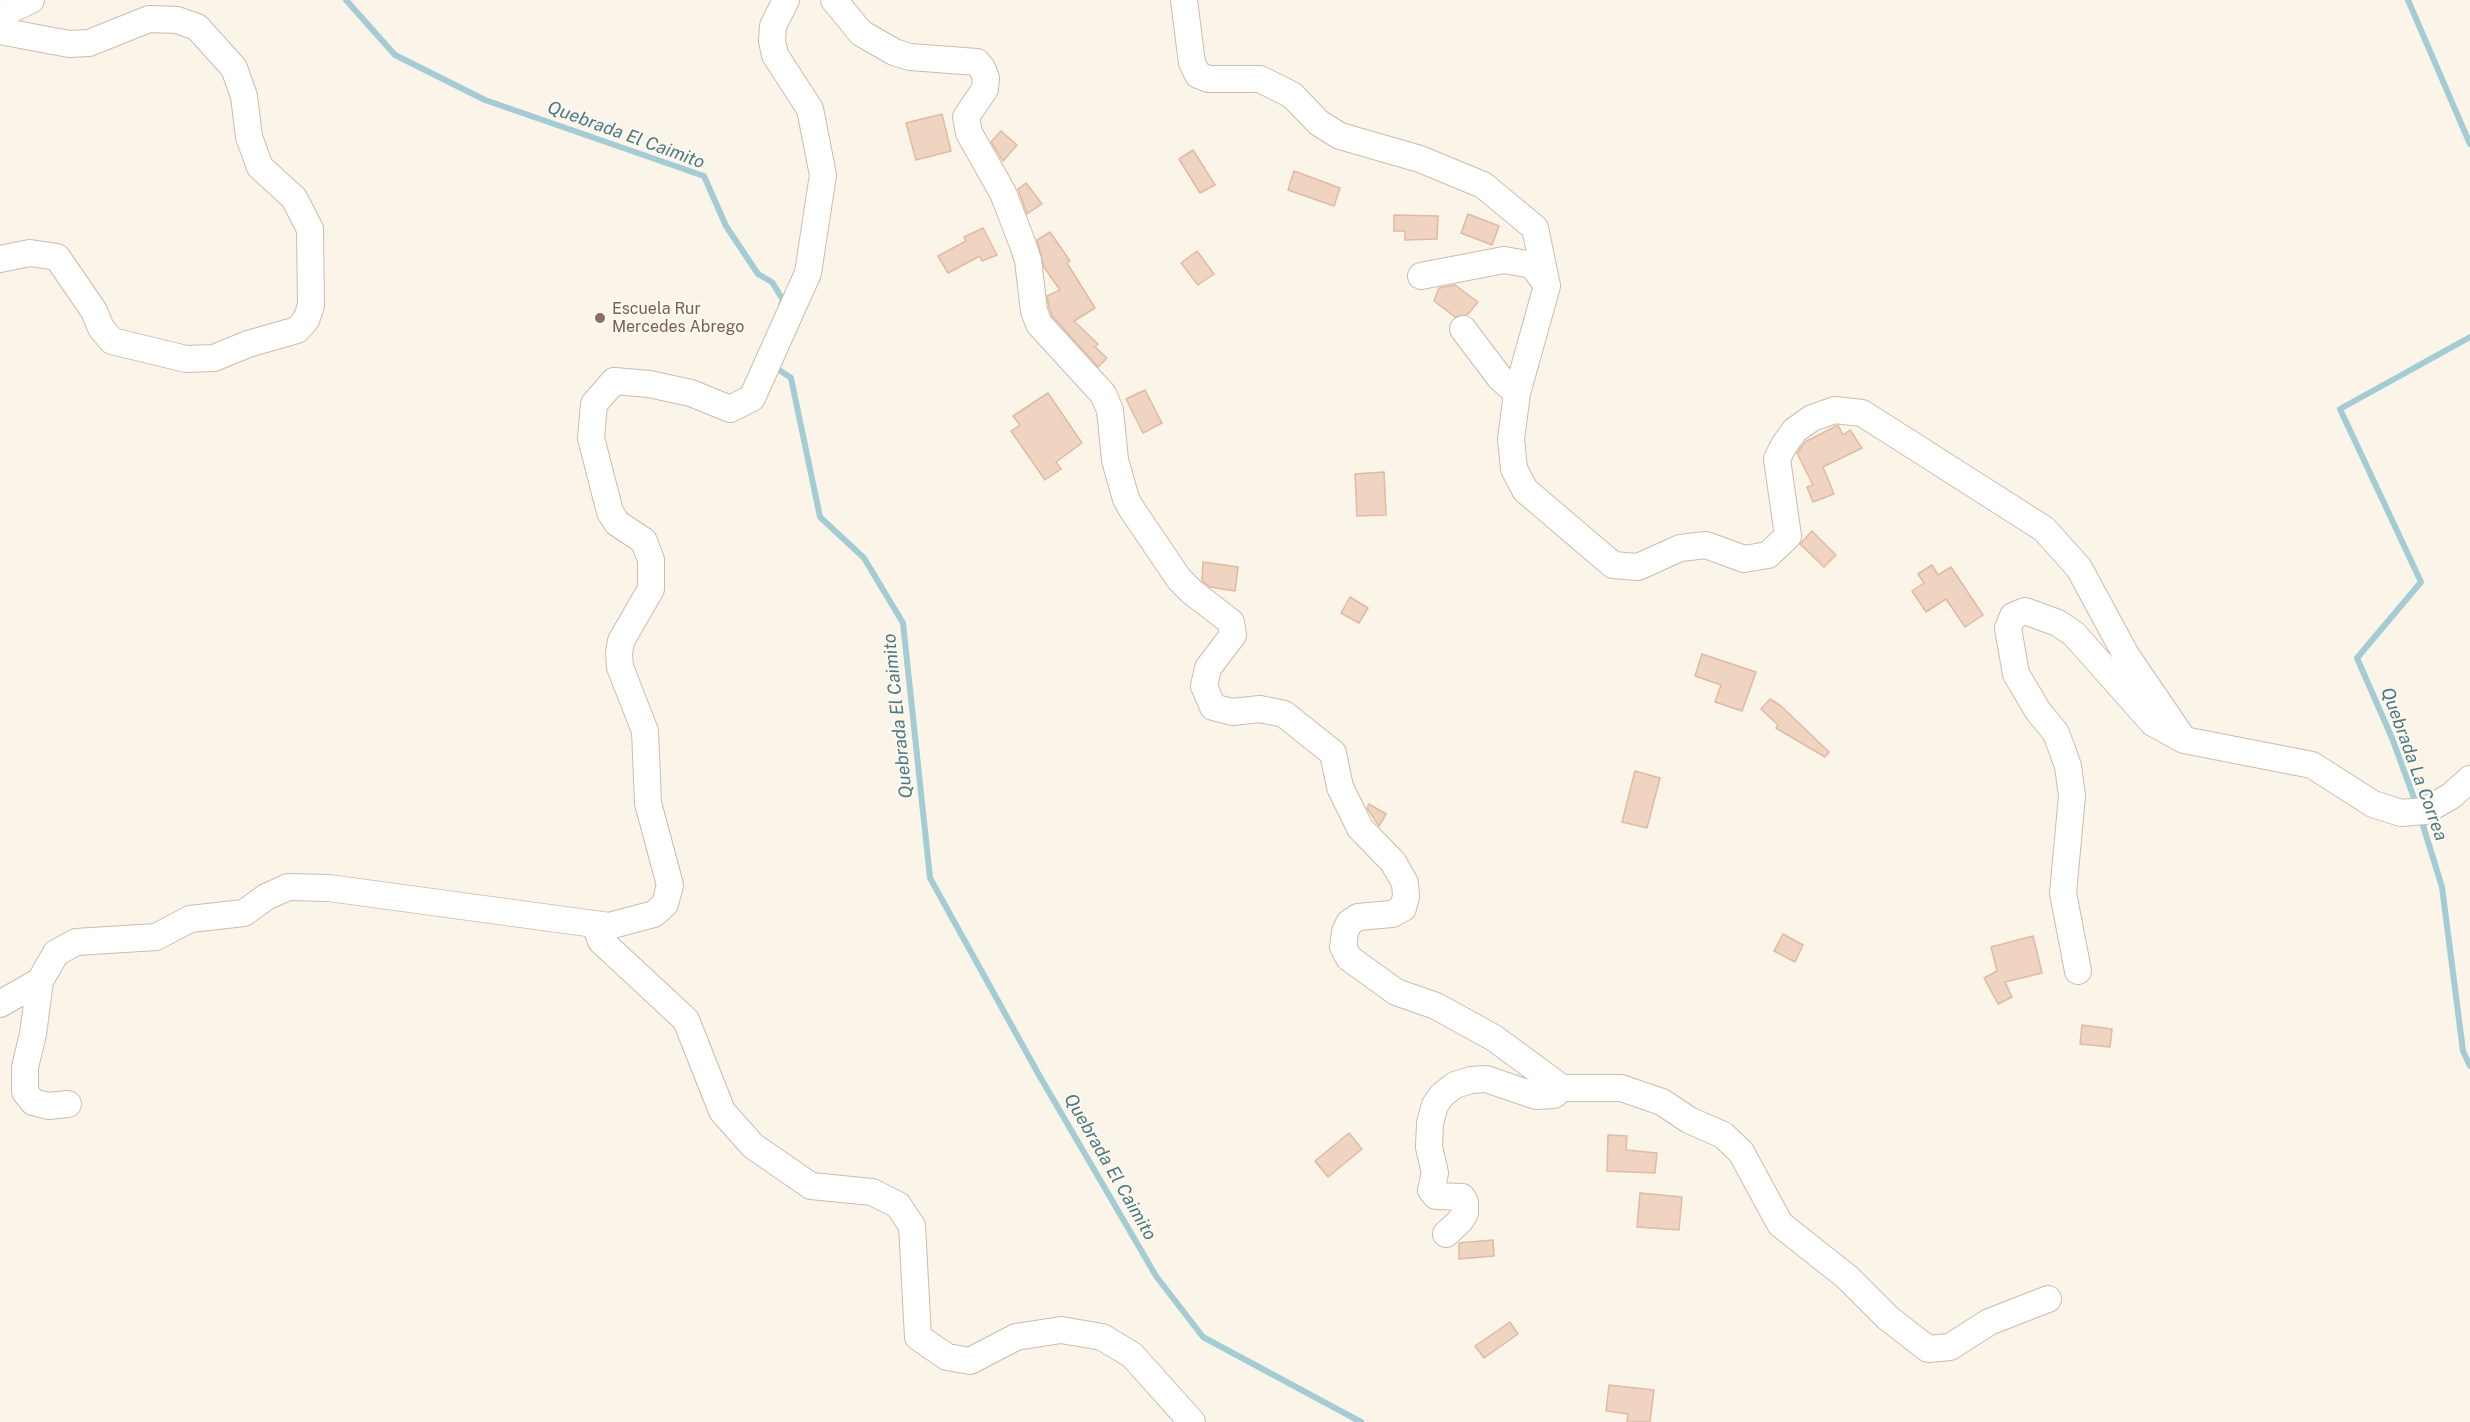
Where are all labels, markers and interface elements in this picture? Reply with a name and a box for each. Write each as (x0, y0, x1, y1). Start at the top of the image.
water label: Quebrada El Caimito (544, 97, 708, 173)
place label: Escuela Rur Mercedes Abrego (612, 299, 744, 337)
marker: Escuela Rur Mercedes Abrego (593, 311, 607, 325)
water label: Quebrada El Caimito (879, 633, 917, 799)
water label: Quebrada La Correa (2376, 684, 2452, 844)
water label: Quebrada El Caimito (1059, 1090, 1161, 1244)

